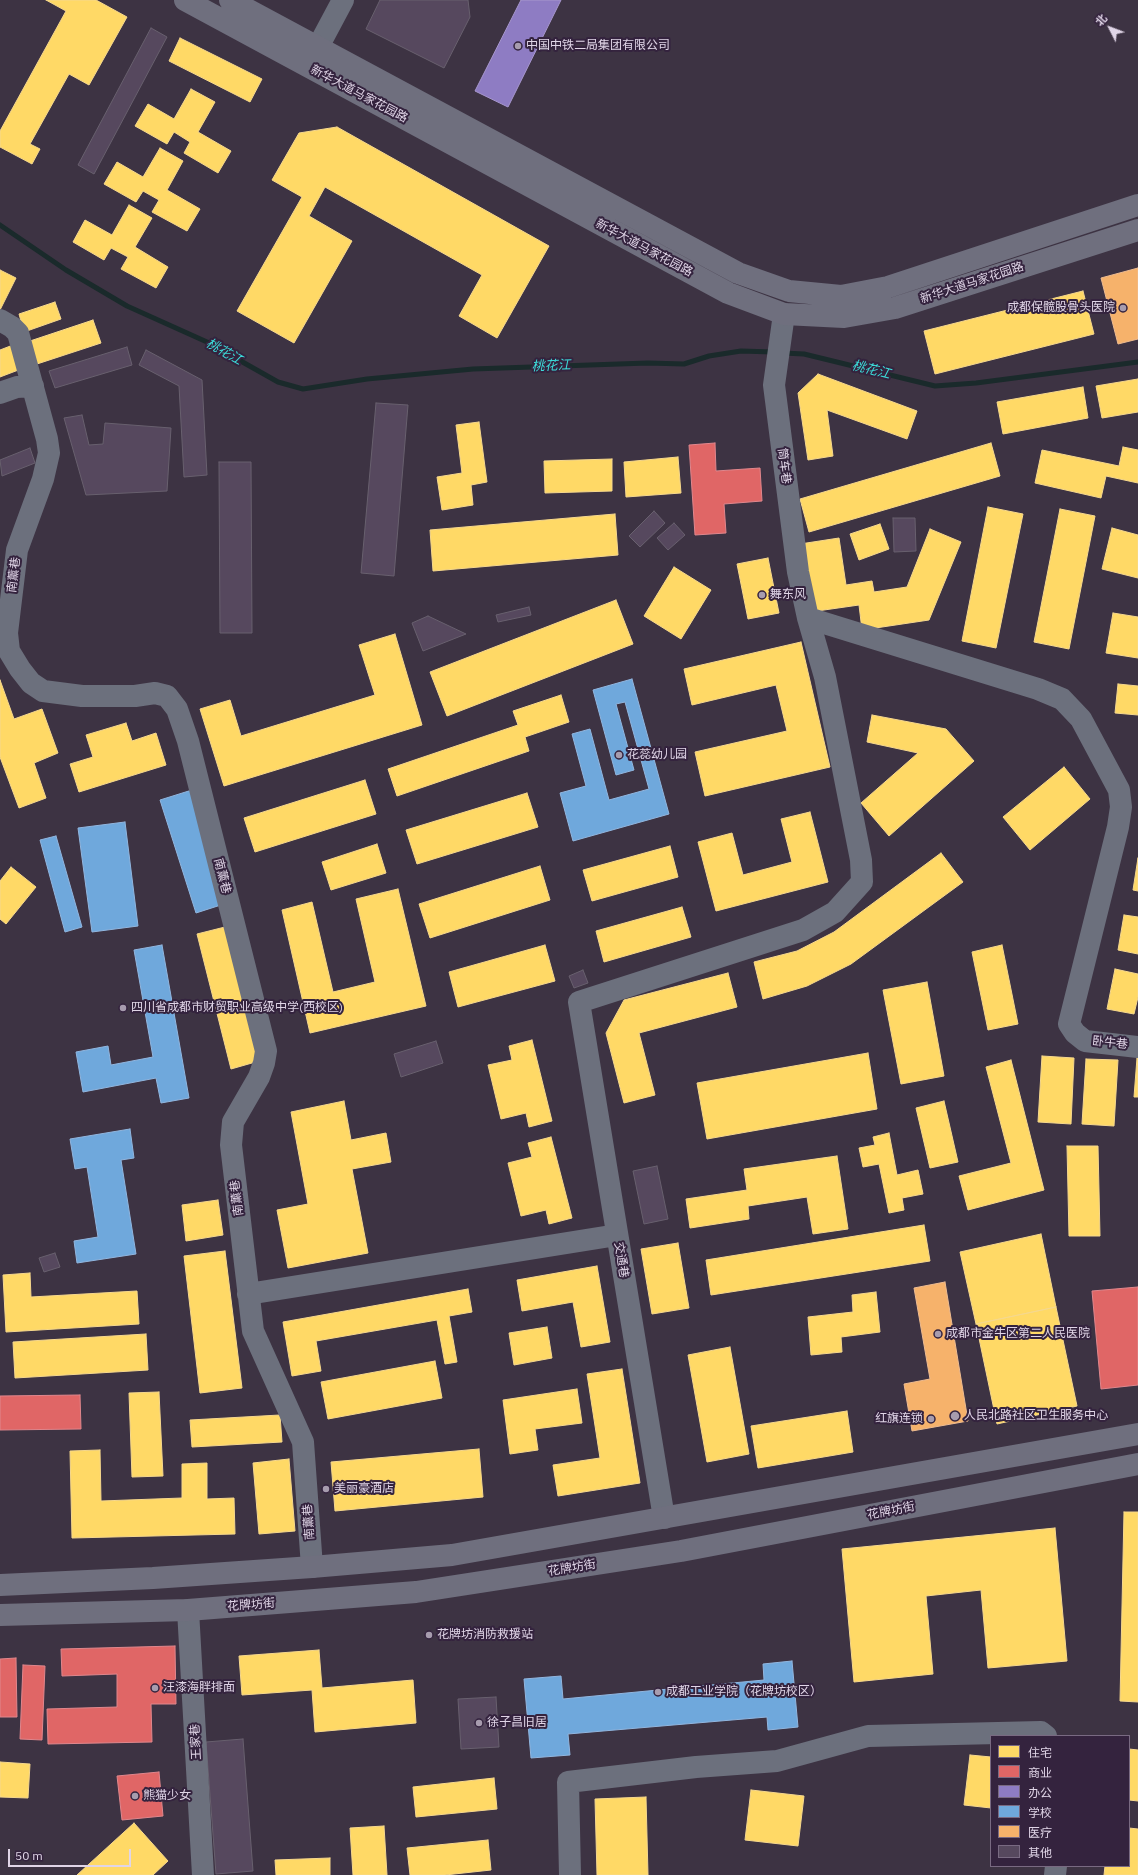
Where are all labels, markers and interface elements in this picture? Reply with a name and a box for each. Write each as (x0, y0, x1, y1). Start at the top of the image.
north arrow (1090, 8, 1130, 48)
text: 北 (1092, 11, 1110, 29)
place label: 中国中铁二局集团有限公司 (526, 39, 670, 53)
marker: 中国中铁二局集团有限公司 (513, 41, 523, 51)
street label: 新华大道马家花园路 (308, 62, 410, 126)
street label: 新华大道马家花园路 (593, 216, 695, 280)
street label: 新华大道马家花园路 (918, 259, 1026, 307)
place label: 成都保髋股骨头医院 (1007, 301, 1115, 315)
marker: 成都保髋股骨头医院 (1118, 303, 1128, 313)
water label: 桃花江 (203, 336, 245, 368)
water label: 桃花江 (531, 358, 571, 374)
water label: 桃花江 (850, 358, 892, 382)
street label: 筒车巷 (775, 447, 793, 485)
street label: 南薰巷 (5, 556, 23, 594)
place label: 舞东风 (770, 588, 806, 602)
marker: 舞东风 (757, 590, 767, 600)
place label: 花蕊幼儿园 (627, 748, 687, 762)
marker: 花蕊幼儿园 (614, 750, 624, 760)
street label: 南薰巷 (211, 857, 233, 895)
place label: 四川省成都市财贸职业高级中学(西校区) (131, 1001, 343, 1015)
marker: 四川省成都市财贸职业高级中学(西校区) (118, 1003, 128, 1013)
street label: 卧牛巷 (1091, 1034, 1129, 1052)
street label: 南薰巷 (228, 1179, 246, 1217)
street label: 交通巷 (611, 1241, 631, 1279)
place label: 成都市金牛区第二人民医院 (946, 1327, 1090, 1341)
marker: 成都市金牛区第二人民医院 (933, 1329, 943, 1339)
place label: 人民北路社区卫生服务中心 (964, 1409, 1108, 1423)
marker: 人民北路社区卫生服务中心 (949, 1410, 961, 1422)
place label: 红旗连锁 (875, 1412, 923, 1426)
marker: 红旗连锁 (926, 1414, 936, 1424)
place label: 美丽豪酒店 (334, 1482, 394, 1496)
marker: 美丽豪酒店 (321, 1484, 331, 1494)
street label: 花牌坊街 (866, 1499, 916, 1523)
street label: 南薰巷 (301, 1504, 317, 1540)
street label: 花牌坊街 (547, 1557, 597, 1579)
street label: 花牌坊街 (227, 1596, 275, 1614)
place label: 花牌坊消防救援站 (437, 1628, 533, 1642)
marker: 花牌坊消防救援站 (424, 1630, 434, 1640)
place label: 汪漆海胖排面 (163, 1681, 235, 1695)
marker: 汪漆海胖排面 (150, 1683, 160, 1693)
place label: 成都工业学院（花牌坊校区） (666, 1685, 822, 1699)
marker: 成都工业学院（花牌坊校区） (653, 1687, 663, 1697)
place label: 徐子昌旧居 (487, 1716, 547, 1730)
marker: 徐子昌旧居 (474, 1718, 484, 1728)
street label: 王家巷 (188, 1724, 204, 1760)
legend (990, 1735, 1130, 1867)
text: 住宅 (1028, 1745, 1052, 1760)
text: 商业 (1028, 1765, 1052, 1780)
text: 办公 (1028, 1785, 1052, 1800)
place label: 熊猫少女 (143, 1789, 191, 1803)
marker: 熊猫少女 (130, 1791, 140, 1801)
text: 学校 (1028, 1805, 1052, 1820)
text: 医疗 (1028, 1825, 1052, 1840)
scale bar (10, 1841, 133, 1867)
text: 其他 (1028, 1845, 1052, 1860)
text: 50 m (15, 1848, 43, 1863)

